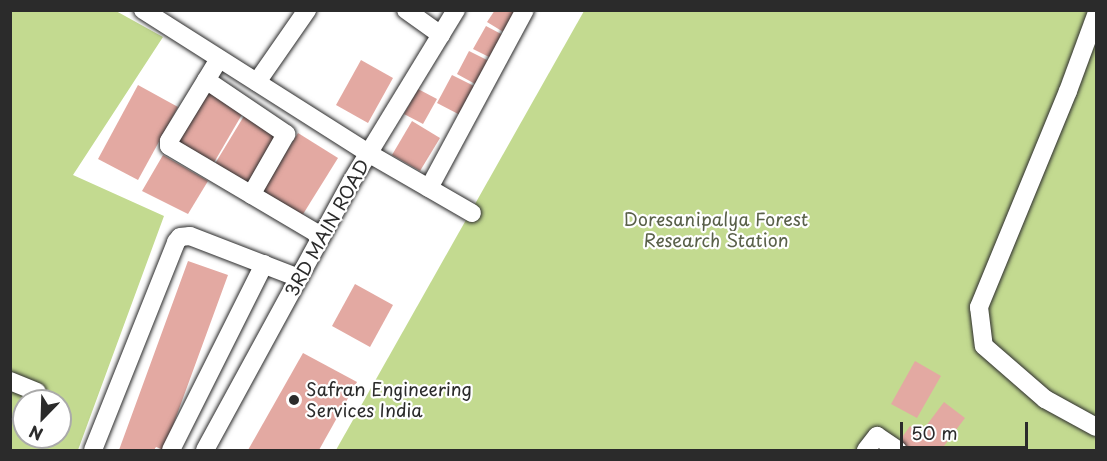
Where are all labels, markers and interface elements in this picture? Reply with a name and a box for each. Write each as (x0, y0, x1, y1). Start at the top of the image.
street label: 3RD MAIN ROAD (280, 155, 374, 301)
park label: Doresanipalya Forest Research Station (623, 209, 809, 252)
place label: Safran Engineering Services India (306, 379, 471, 422)
north arrow (12, 389, 72, 449)
marker: Safran Engineering Services India (287, 393, 301, 407)
scale bar (903, 410, 1030, 448)
text: 50 m (911, 419, 958, 446)
text: N (25, 420, 46, 447)

